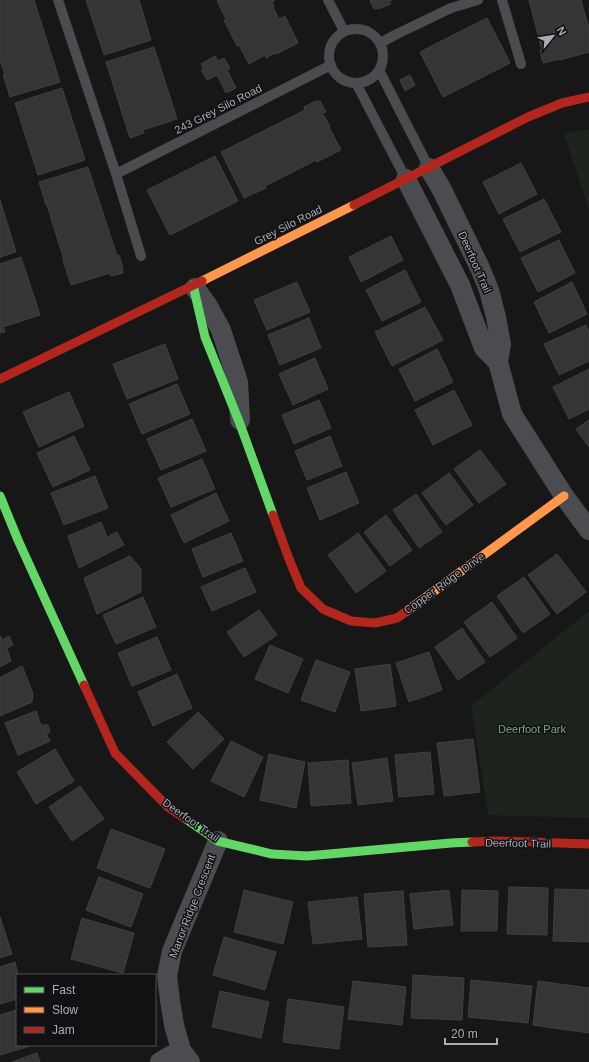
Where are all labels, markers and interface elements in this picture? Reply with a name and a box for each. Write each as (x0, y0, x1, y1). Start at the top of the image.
north arrow (533, 16, 573, 56)
text: N (554, 25, 569, 37)
street label: 243 Grey Silo Road (173, 82, 263, 136)
street label: Grey Silo Road (252, 203, 324, 247)
street label: Deerfoot Trail (456, 229, 494, 295)
street label: Copper Ridge Drive (401, 550, 487, 616)
park label: Deerfoot Park (498, 723, 566, 735)
street label: Deerfoot Trail (161, 796, 221, 844)
street label: Deerfoot Trail (485, 836, 551, 850)
street label: Manor Ridge Crescent (167, 852, 217, 960)
legend (16, 974, 156, 1046)
text: Fast (52, 983, 76, 997)
text: Slow (52, 1003, 78, 1017)
scale bar (445, 1020, 497, 1046)
text: Jam (52, 1023, 75, 1037)
text: 20 m (451, 1027, 478, 1041)

